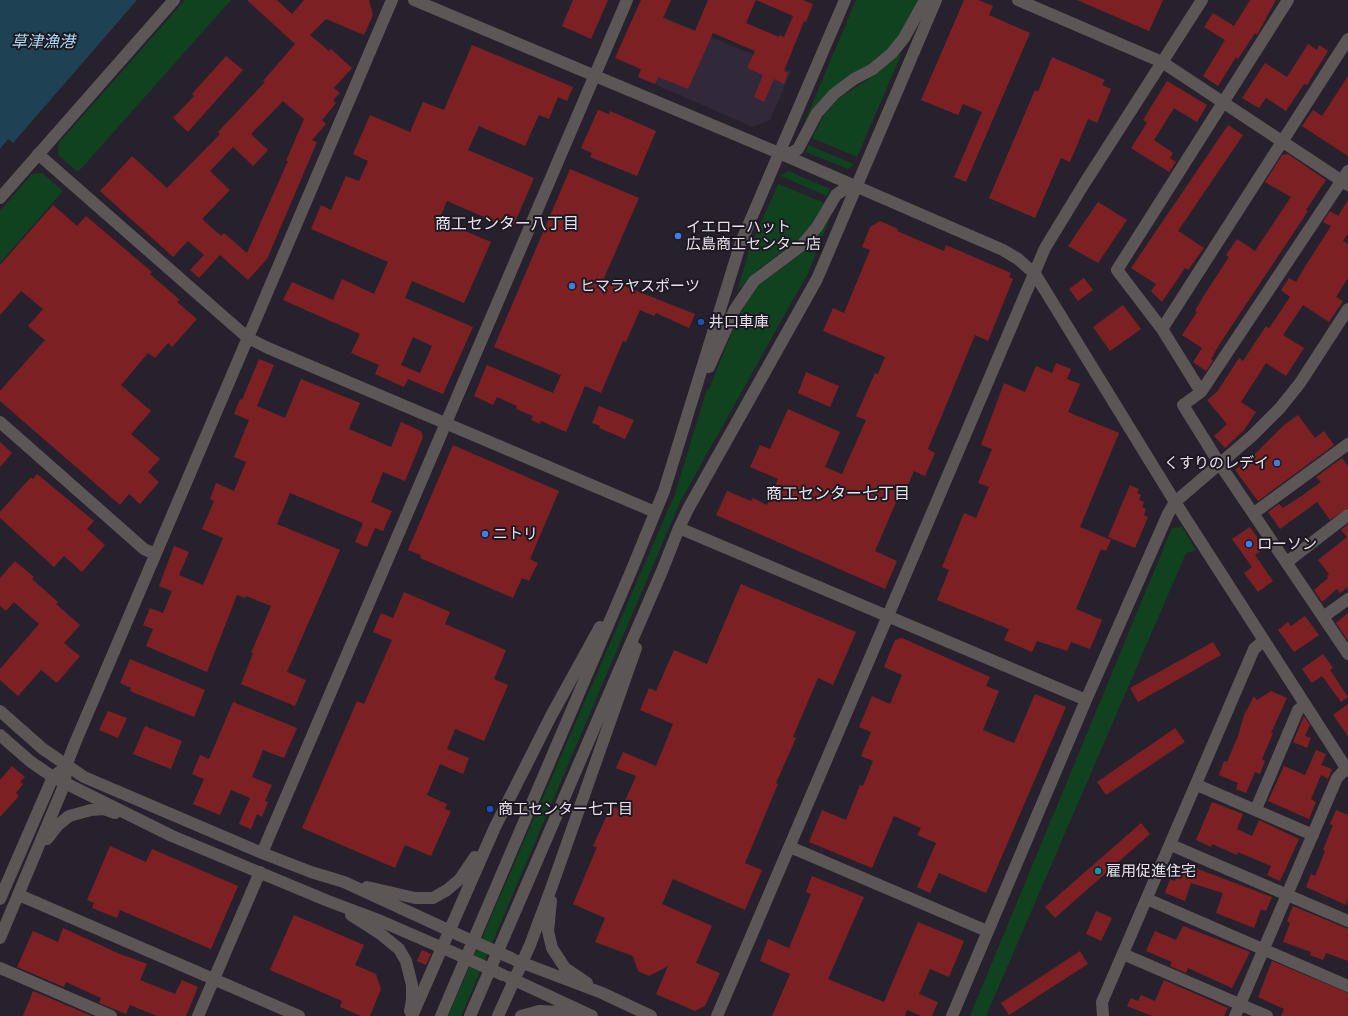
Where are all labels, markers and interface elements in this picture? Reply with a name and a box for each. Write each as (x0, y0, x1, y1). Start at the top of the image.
water label: 草津漁港 (11, 32, 75, 52)
district label: 商工センター八丁目 (435, 214, 579, 234)
place label: イエローハット 広島商工センター店 (686, 218, 821, 253)
marker: イエローハット 広島商工センター店 (673, 231, 683, 241)
place label: ヒマラヤスポーツ (580, 277, 700, 295)
marker: ヒマラヤスポーツ (567, 281, 577, 291)
place label: 井口車庫 (709, 313, 769, 331)
marker: 井口車庫 (696, 317, 706, 327)
place label: くすりのレデイ (1164, 454, 1269, 472)
marker: くすりのレデイ (1272, 458, 1282, 468)
district label: 商工センター七丁目 (766, 484, 910, 504)
place label: ニトリ (493, 525, 538, 543)
marker: ニトリ (480, 529, 490, 539)
place label: ローソン (1257, 535, 1317, 553)
marker: ローソン (1244, 539, 1254, 549)
place label: 商工センター七丁目 (498, 800, 633, 818)
marker: 商工センター七丁目 (485, 804, 495, 814)
place label: 雇用促進住宅 (1106, 862, 1196, 880)
marker: 雇用促進住宅 (1093, 866, 1103, 876)

